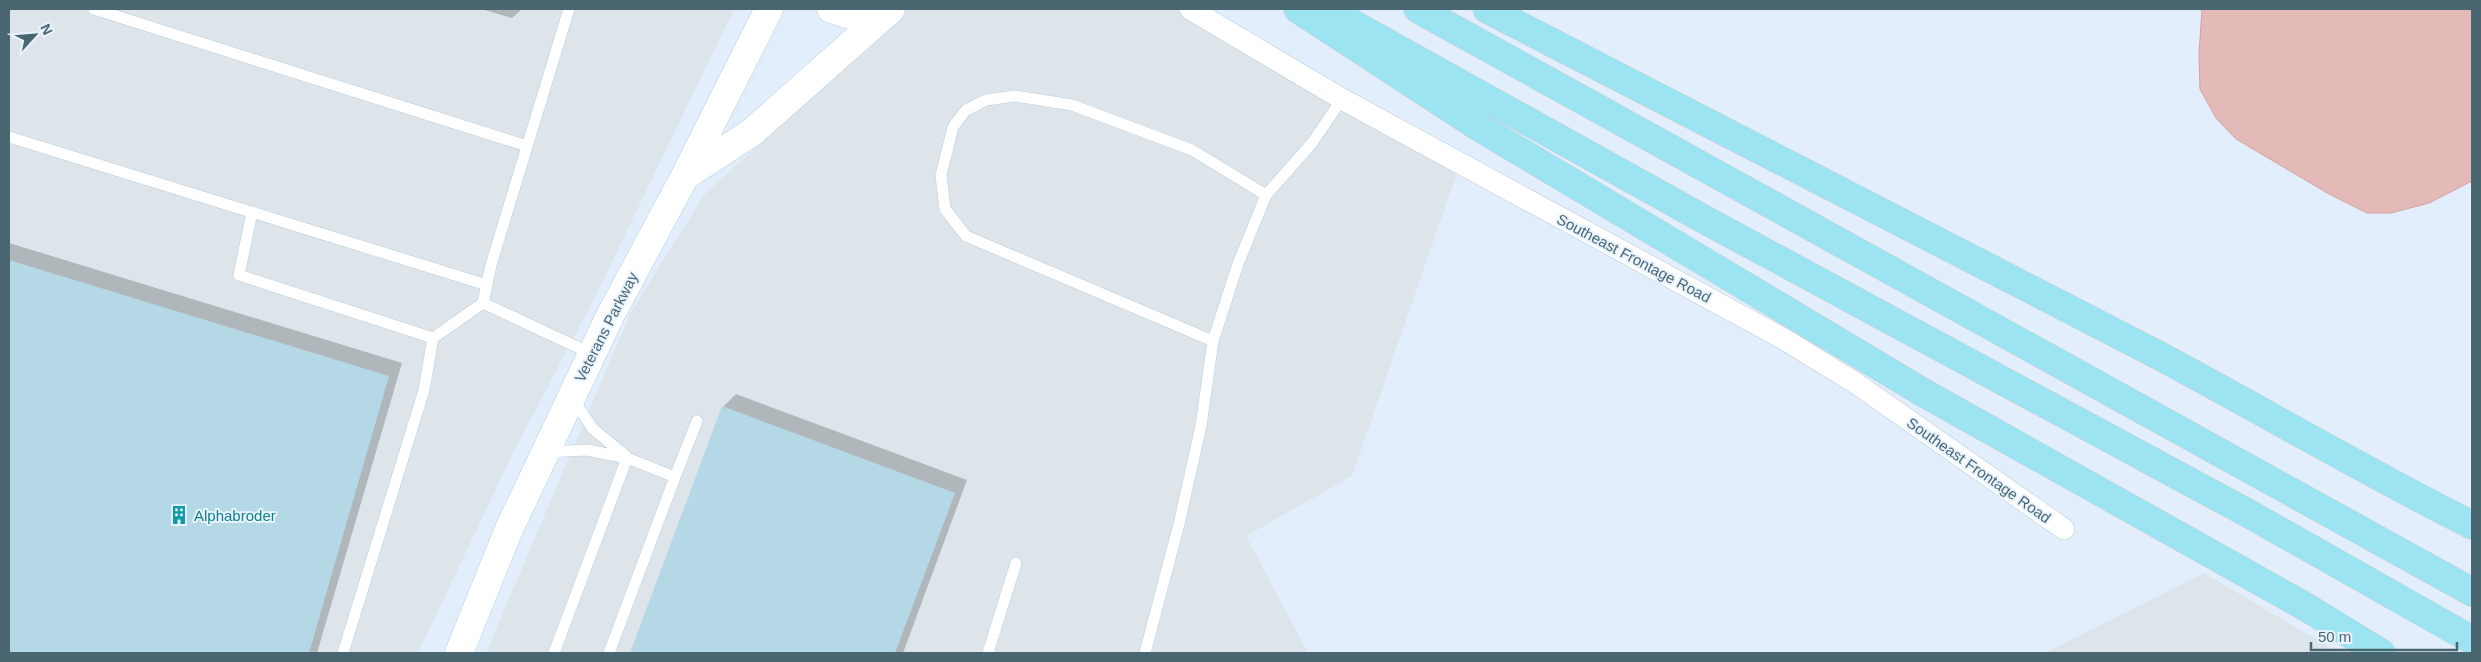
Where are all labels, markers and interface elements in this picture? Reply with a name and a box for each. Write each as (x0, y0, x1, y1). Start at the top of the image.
north arrow (10, 10, 60, 60)
text: N (37, 21, 56, 37)
street label: Southeast Frontage Road (1554, 210, 1714, 306)
street label: Veterans Parkway (571, 269, 641, 385)
street label: Southeast Frontage Road (1904, 414, 2054, 526)
building icon: Alphabroder (168, 504, 190, 526)
place label: Alphabroder (194, 507, 276, 524)
scale bar (2311, 620, 2457, 652)
text: 50 m (2318, 628, 2351, 645)

